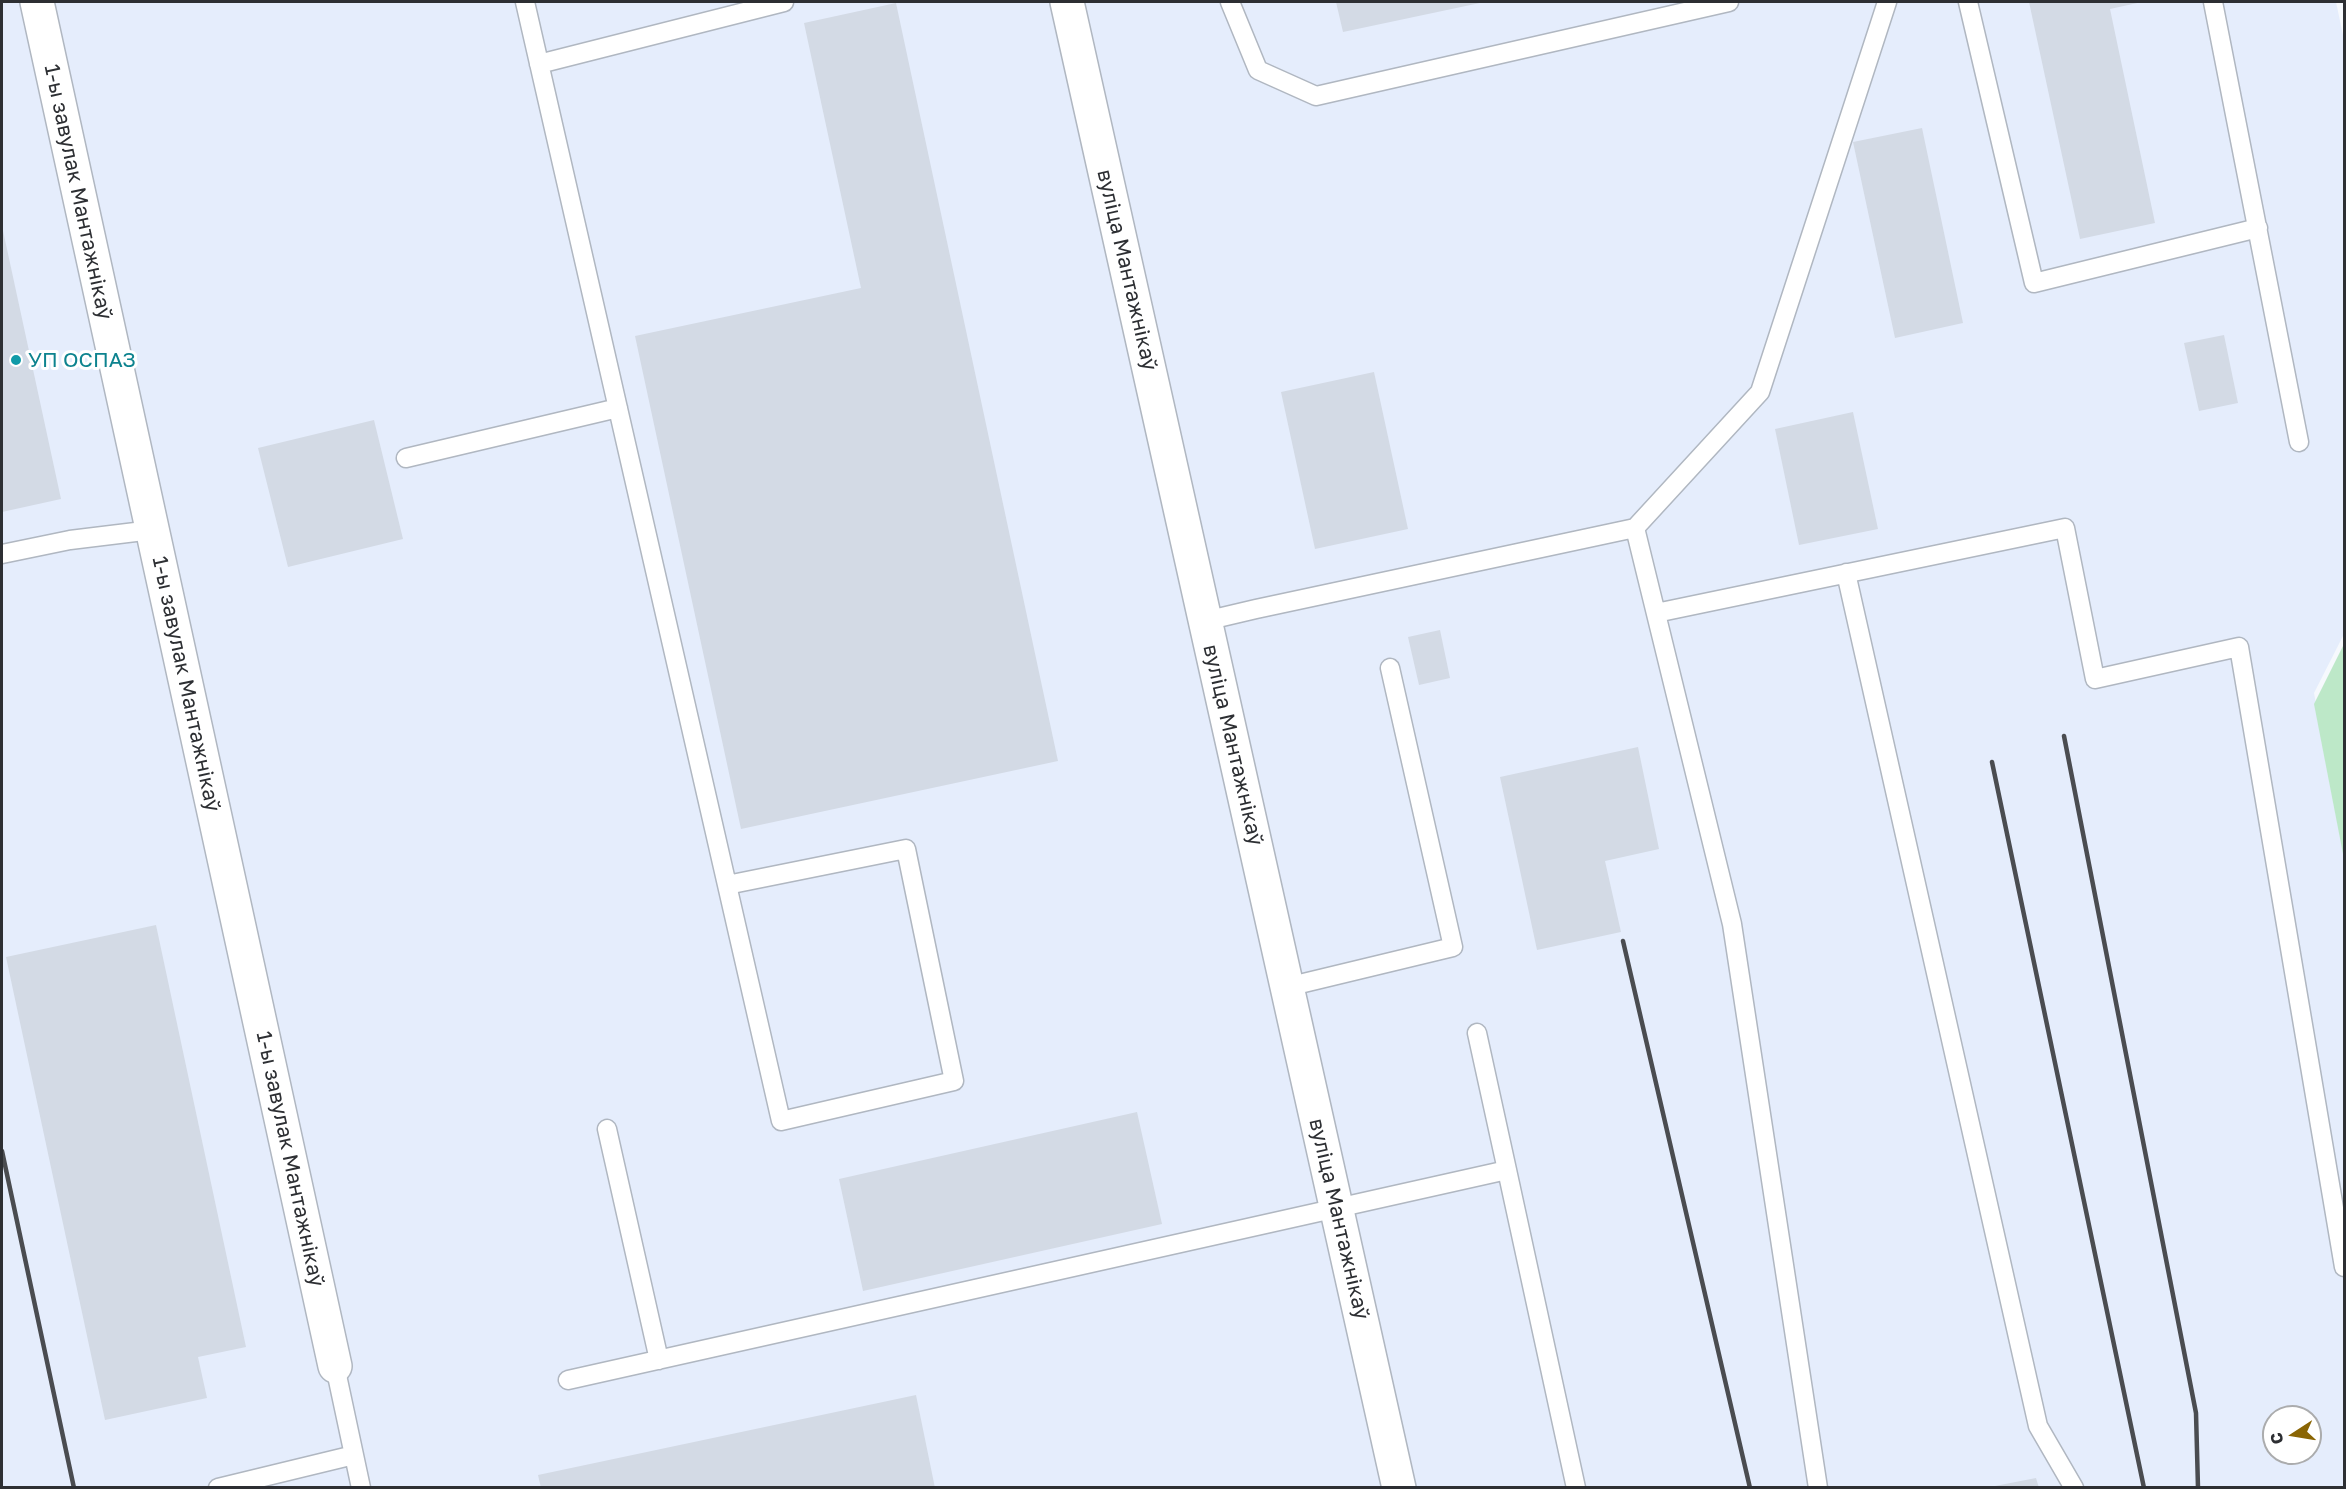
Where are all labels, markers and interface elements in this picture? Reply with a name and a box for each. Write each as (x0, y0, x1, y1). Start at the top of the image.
street label: 1-ы завулак Мантажнікаў (39, 62, 117, 322)
street label: вуліца Мантажнікаў (1092, 167, 1162, 373)
place label: УП ОСПАЗ (28, 347, 136, 373)
marker: УП ОСПАЗ (9, 353, 23, 367)
street label: 1-ы завулак Мантажнікаў (147, 554, 225, 814)
street label: вуліца Мантажнікаў (1198, 642, 1268, 848)
street label: 1-ы завулак Мантажнікаў (251, 1029, 329, 1289)
street label: вуліца Мантажнікаў (1304, 1116, 1374, 1322)
north arrow (2262, 1405, 2322, 1465)
text: С (2265, 1431, 2287, 1446)

